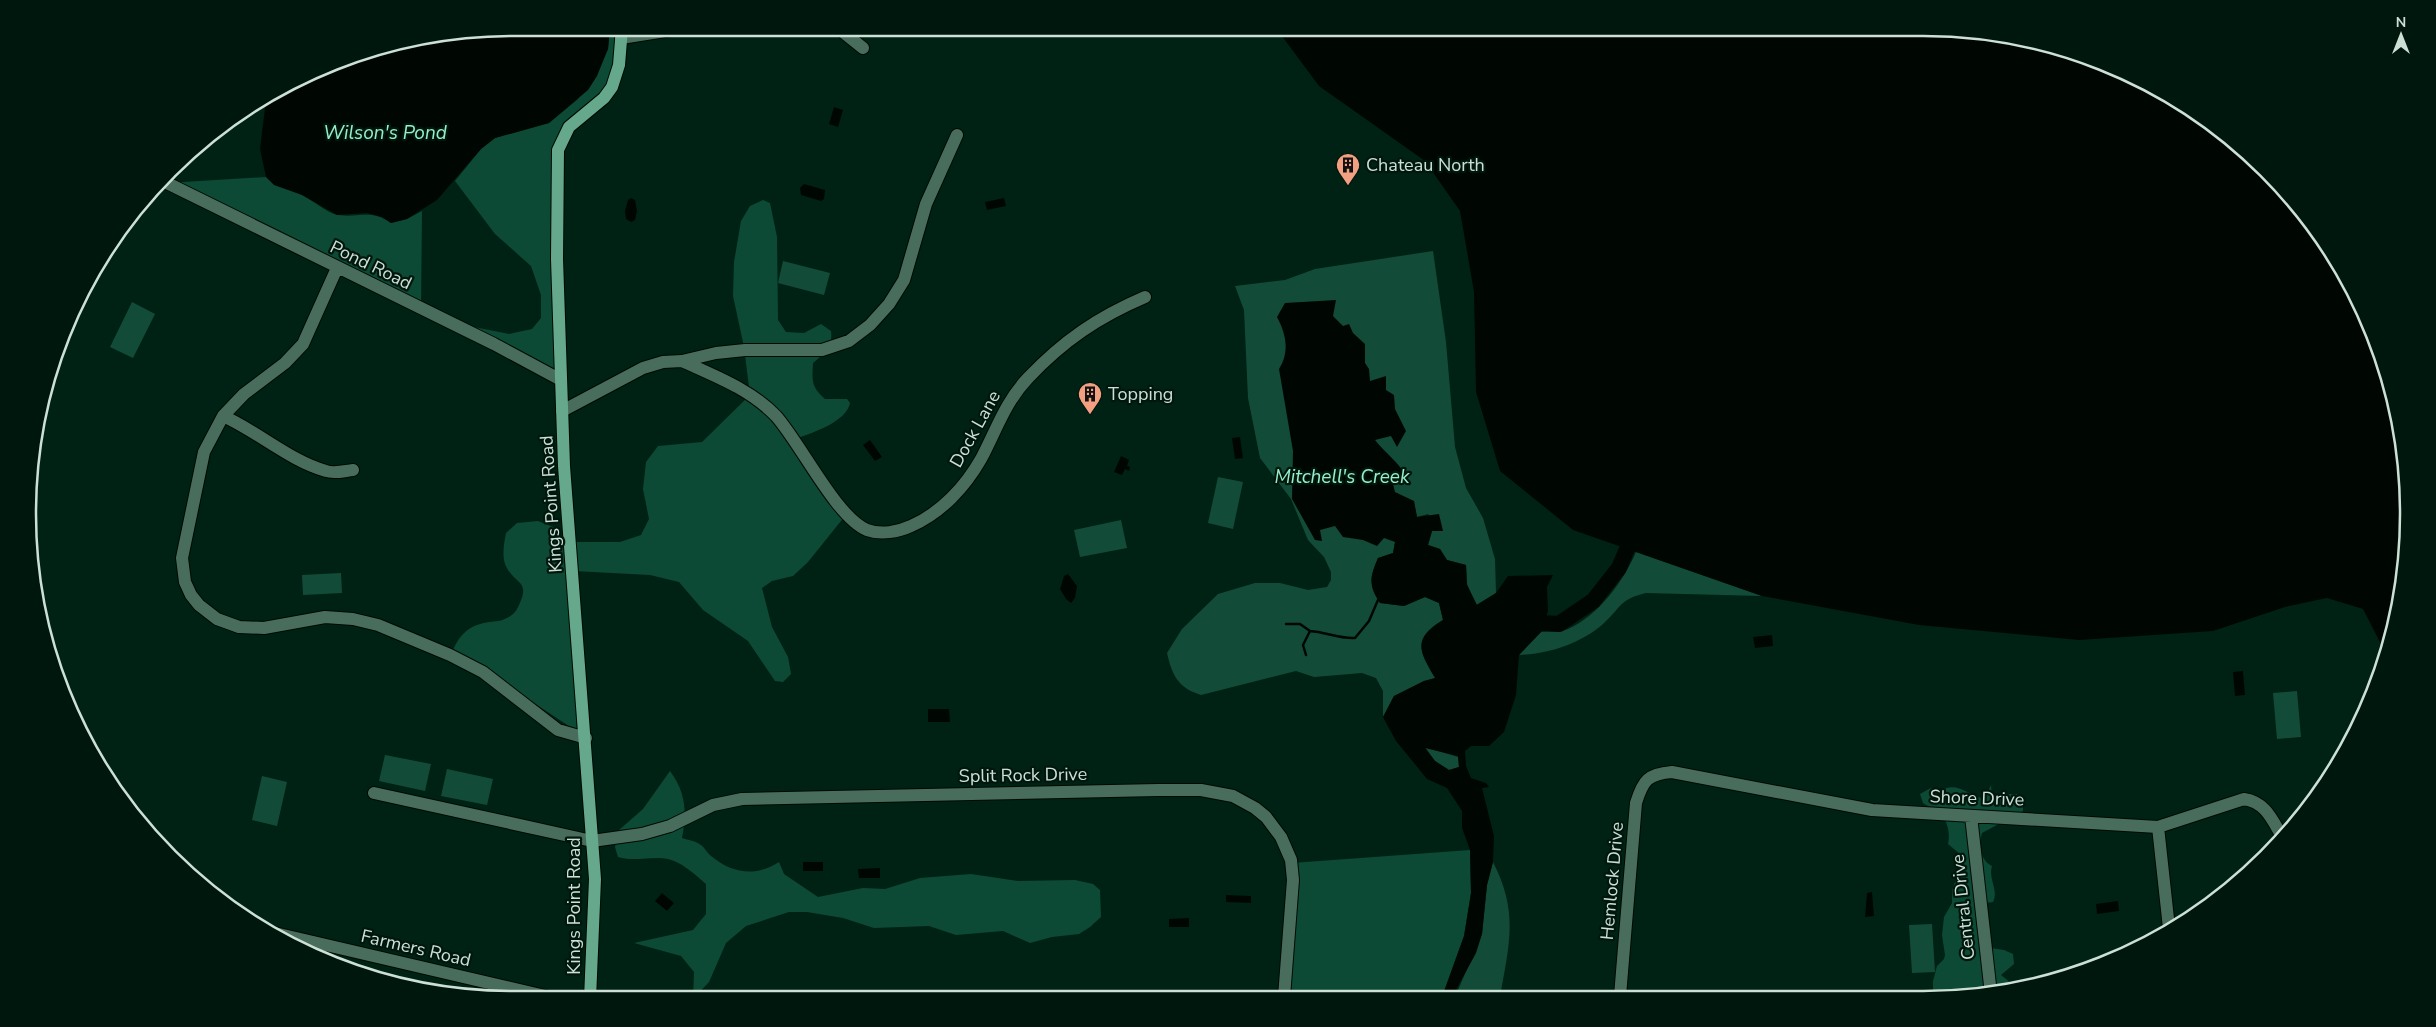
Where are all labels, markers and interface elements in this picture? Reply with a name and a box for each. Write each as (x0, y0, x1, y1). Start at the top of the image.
north arrow (2376, 10, 2426, 60)
text: N (2396, 13, 2406, 32)
water label: Wilson's Pond (323, 120, 448, 146)
building icon: Chateau North (1335, 152, 1361, 186)
place label: Chateau North (1366, 153, 1485, 177)
street label: Pond Road (326, 235, 416, 295)
building icon: Topping (1077, 381, 1103, 415)
place label: Topping (1108, 382, 1173, 406)
street label: Dock Lane (944, 386, 1006, 472)
street label: Kings Point Road (534, 434, 568, 574)
water label: Mitchell's Creek (1275, 464, 1410, 490)
street label: Split Rock Drive (959, 762, 1087, 788)
street label: Shore Drive (1929, 784, 2025, 812)
street label: Hemlock Drive (1595, 821, 1629, 941)
street label: Kings Point Road (562, 837, 586, 975)
street label: Central Drive (1946, 853, 1980, 961)
street label: Farmers Road (359, 924, 473, 972)

